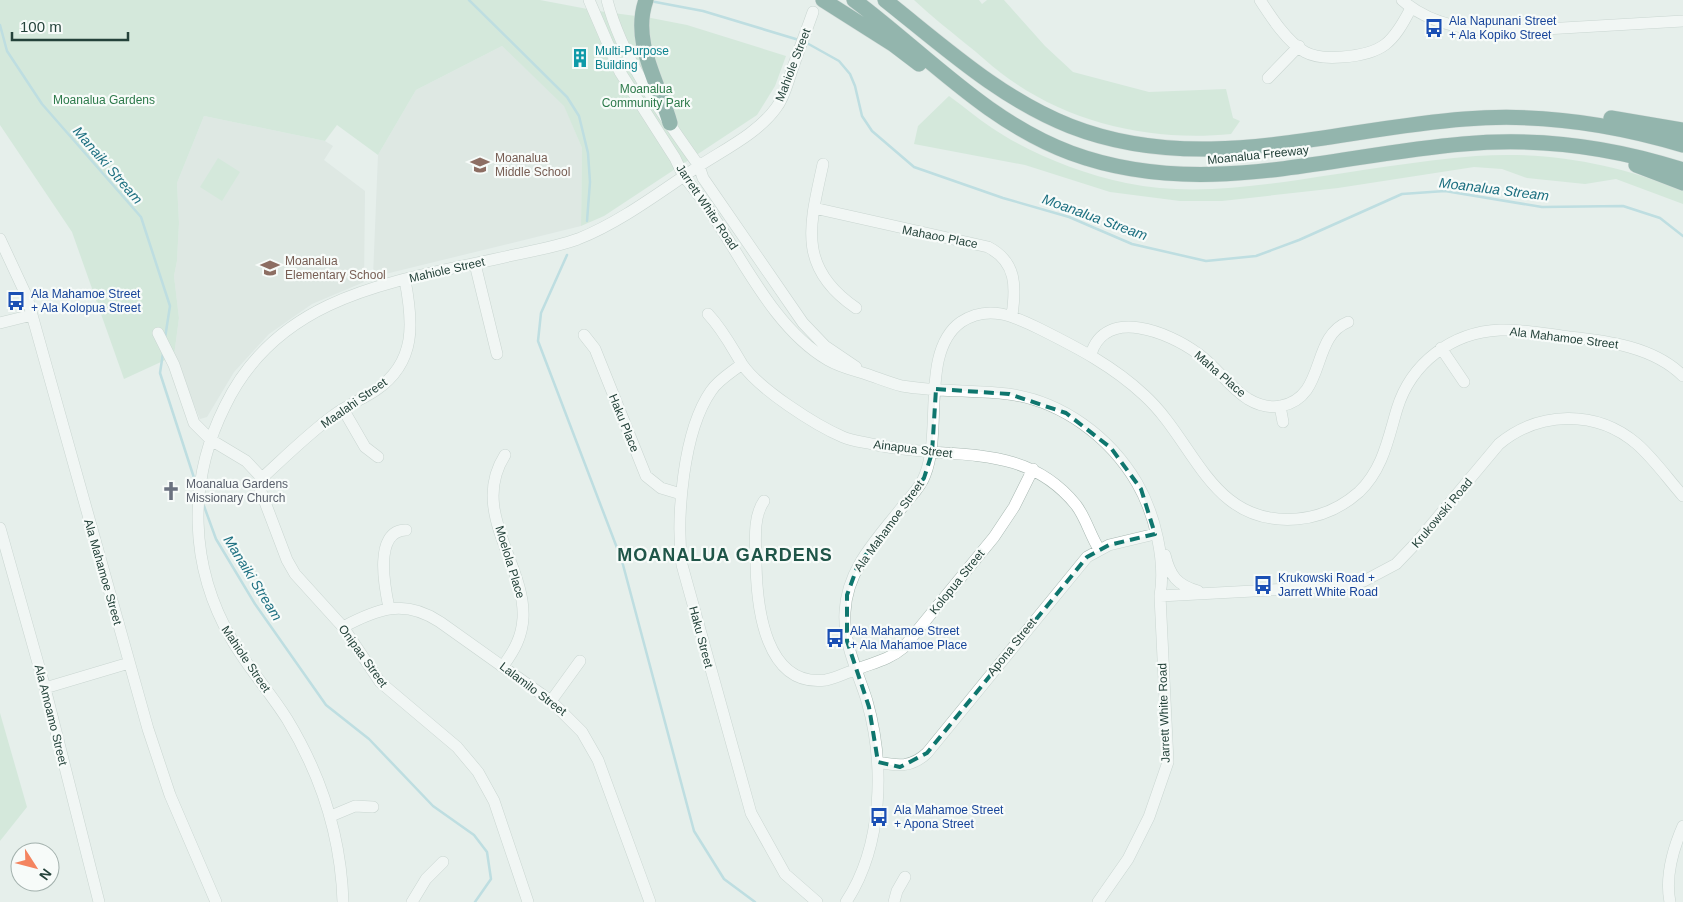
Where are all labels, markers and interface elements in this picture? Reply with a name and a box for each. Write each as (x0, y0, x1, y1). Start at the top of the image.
scale bar (12, 10, 129, 42)
place label: Ala Napunani Street + Ala Kopiko Street (1449, 14, 1557, 42)
bus stop icon: Ala Napunani Street + Ala Kopiko Street (1423, 17, 1445, 39)
text: 100 m (20, 18, 62, 35)
street label: Mahiole Street (773, 26, 814, 104)
place label: Multi-Purpose Building (595, 44, 669, 72)
building icon: Multi-Purpose Building (569, 47, 591, 69)
park label: Moanalua Community Park (602, 82, 691, 110)
park label: Moanalua Gardens (53, 93, 155, 107)
water label: Manaiki Stream (70, 123, 146, 207)
street label: Moanalua Freeway (1207, 143, 1309, 167)
place label: Moanalua Middle School (495, 151, 570, 179)
school or university icon: Moanalua Middle School (469, 154, 491, 176)
street label: Jarrett White Road (673, 162, 741, 252)
water label: Moanalua Stream (1438, 174, 1550, 204)
water label: Moanalua Stream (1040, 191, 1150, 244)
street label: Mahaoo Place (901, 223, 979, 251)
place label: Moanalua Elementary School (285, 254, 386, 282)
street label: Mahiole Street (408, 254, 487, 286)
school or university icon: Moanalua Elementary School (259, 257, 281, 279)
place label: Ala Mahamoe Street + Ala Kolopua Street (31, 287, 141, 315)
bus stop icon: Ala Mahamoe Street + Ala Kolopua Street (5, 290, 27, 312)
street label: Ala Mahamoe Street (1509, 324, 1620, 352)
street label: Maha Place (1191, 348, 1249, 400)
street label: Maalahi Street (318, 375, 390, 431)
street label: Haku Place (606, 392, 642, 454)
street label: Ainapua Street (873, 437, 954, 461)
street label: Krukowski Road (1409, 475, 1475, 551)
place label: Moanalua Gardens Missionary Church (186, 477, 288, 505)
street label: Ala Mahamoe Street (851, 477, 927, 574)
church icon: Moanalua Gardens Missionary Church (160, 480, 182, 502)
street label: Ala Mahamoe Street (81, 517, 125, 627)
street label: Moelola Place (492, 524, 528, 600)
water label: Manaiki Stream (220, 533, 286, 624)
district label: MOANALUA GARDENS (617, 545, 833, 565)
street label: Kolopua Street (927, 546, 988, 617)
place label: Krukowski Road + Jarrett White Road (1278, 571, 1378, 599)
bus stop icon: Krukowski Road + Jarrett White Road (1252, 574, 1274, 596)
street label: Haku Street (686, 605, 716, 670)
street label: Apona Street (985, 615, 1040, 679)
street label: Onipaa Street (336, 622, 391, 691)
street label: Mahiole Street (219, 623, 274, 696)
place label: Ala Mahamoe Street + Ala Mahamoe Place (850, 624, 967, 652)
bus stop icon: Ala Mahamoe Street + Ala Mahamoe Place (824, 627, 846, 649)
street label: Lalamilo Street (497, 659, 570, 719)
street label: Ala Amoamo Street (32, 663, 70, 767)
street label: Jarrett White Road (1155, 663, 1173, 763)
place label: Ala Mahamoe Street + Apona Street (894, 803, 1004, 831)
bus stop icon: Ala Mahamoe Street + Apona Street (868, 806, 890, 828)
north arrow (10, 842, 60, 892)
text: N (36, 866, 55, 883)

